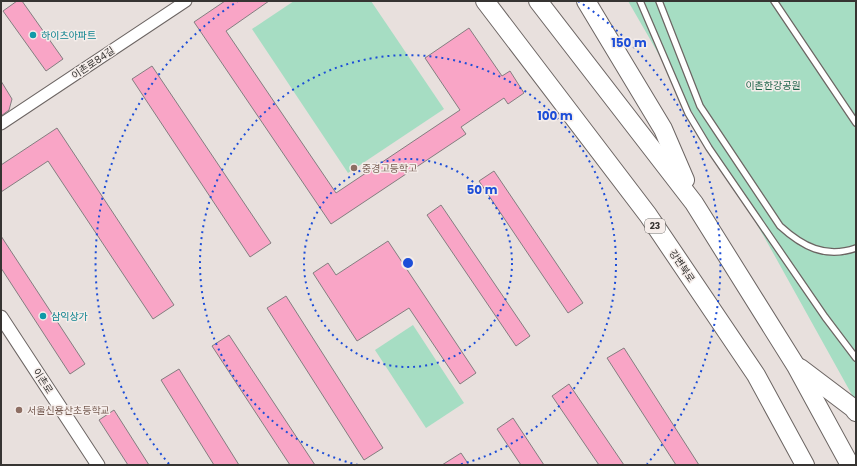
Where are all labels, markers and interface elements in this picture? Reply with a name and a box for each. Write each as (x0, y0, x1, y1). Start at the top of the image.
place label: 하이츠아파트 (41, 28, 96, 43)
marker: 하이츠아파트 (28, 30, 38, 40)
text: 150 m (611, 34, 647, 51)
street label: 이촌로84길 (68, 43, 118, 83)
park label: 이촌한강공원 (745, 78, 801, 93)
text: 100 m (537, 107, 573, 124)
place label: 중경고등학고 (362, 161, 417, 176)
marker: 중경고등학고 (349, 163, 359, 173)
text: 50 m (467, 181, 498, 198)
road number: 23 (645, 219, 665, 233)
street label: 강변북로 (665, 247, 699, 285)
centre of rings (401, 256, 415, 270)
place label: 삼익상가 (51, 309, 88, 324)
marker: 삼익상가 (38, 311, 48, 321)
street label: 이촌로 (29, 365, 57, 397)
place label: 서울신용산초등학교 (27, 403, 110, 418)
marker: 서울신용산초등학교 (14, 405, 24, 415)

